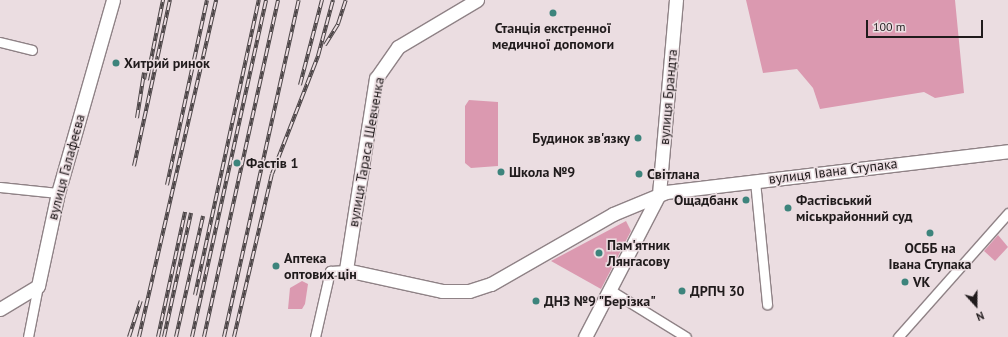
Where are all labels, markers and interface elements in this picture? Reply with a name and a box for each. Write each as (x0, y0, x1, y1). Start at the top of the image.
marker: Станція екстренної медичної допомоги (548, 8, 558, 18)
scale bar (868, 12, 985, 38)
text: 100 m (873, 19, 906, 34)
place label: Станція екстренної медичної допомоги (492, 20, 614, 52)
street label: вулиця Брандта (655, 48, 681, 146)
place label: Хитрий ринок (124, 55, 210, 71)
marker: Хитрий ринок (111, 58, 121, 68)
street label: вулиця Тараса Шевченка (345, 76, 387, 228)
street label: вулиця Галафеєва (44, 112, 88, 222)
place label: Будинок зв'язку (532, 130, 630, 146)
marker: Будинок зв'язку (633, 133, 643, 143)
place label: Фастів 1 (246, 155, 298, 171)
street label: вулиця Івана Ступака (768, 155, 898, 187)
marker: Фастів 1 (231, 157, 243, 169)
place label: Школа №9 (509, 164, 575, 180)
place label: Світлана (647, 166, 700, 182)
marker: Школа №9 (496, 167, 506, 177)
marker: Світлана (634, 169, 644, 179)
place label: Ощадбанк (674, 192, 738, 208)
place label: Фастівський міськрайонний суд (796, 192, 912, 224)
marker: Ощадбанк (741, 195, 751, 205)
marker: Фастівський міськрайонний суд (783, 203, 793, 213)
marker: ОСББ на Івана Ступака (925, 228, 935, 238)
place label: Пам'ятник Лянгасову (607, 237, 670, 270)
place label: ОСББ на Івана Ступака (888, 240, 972, 272)
marker: Пам'ятник Лянгасову (594, 248, 604, 258)
place label: Аптека оптових цін (284, 250, 357, 282)
marker: Аптека оптових цін (271, 261, 281, 271)
place label: VK (913, 274, 930, 290)
marker: VK (900, 277, 910, 287)
place label: ДРПЧ 30 (690, 283, 745, 299)
north arrow (956, 285, 996, 325)
marker: ДРПЧ 30 (677, 286, 687, 296)
place label: ДНЗ №9 "Берізка" (544, 293, 657, 309)
marker: ДНЗ №9 "Берізка" (531, 296, 541, 306)
text: N (974, 308, 986, 324)

